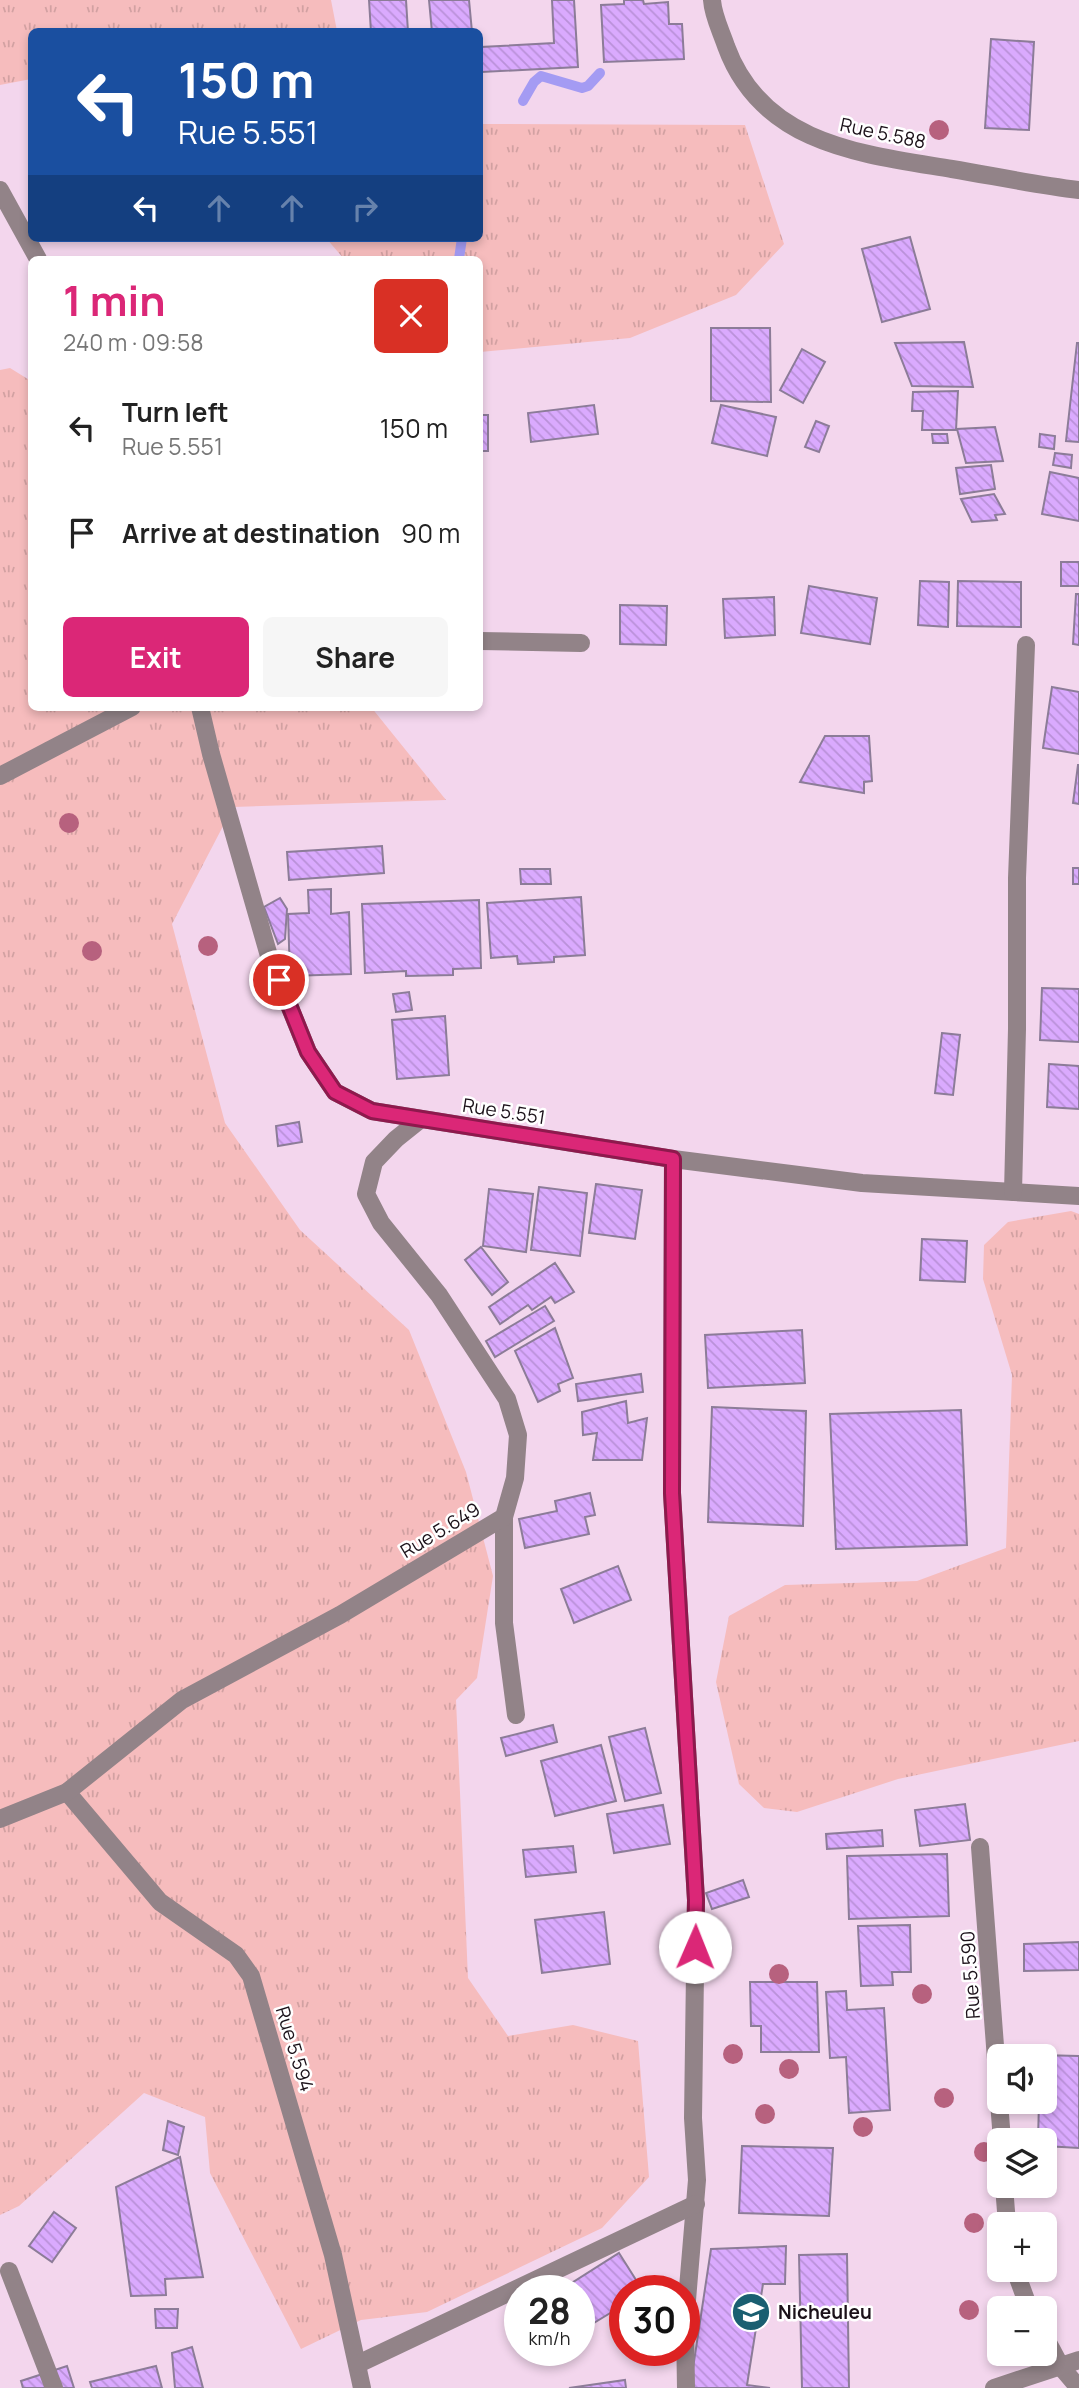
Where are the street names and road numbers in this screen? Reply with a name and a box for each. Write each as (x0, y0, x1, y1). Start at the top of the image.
street label: Rue 5.588 (838, 111, 928, 155)
street label: Rue 5.551 (461, 1092, 547, 1130)
street label: Rue 5.649 (395, 1496, 485, 1564)
street label: Rue 5.590 (954, 1930, 986, 2020)
street label: Rue 5.594 (270, 2003, 320, 2095)

